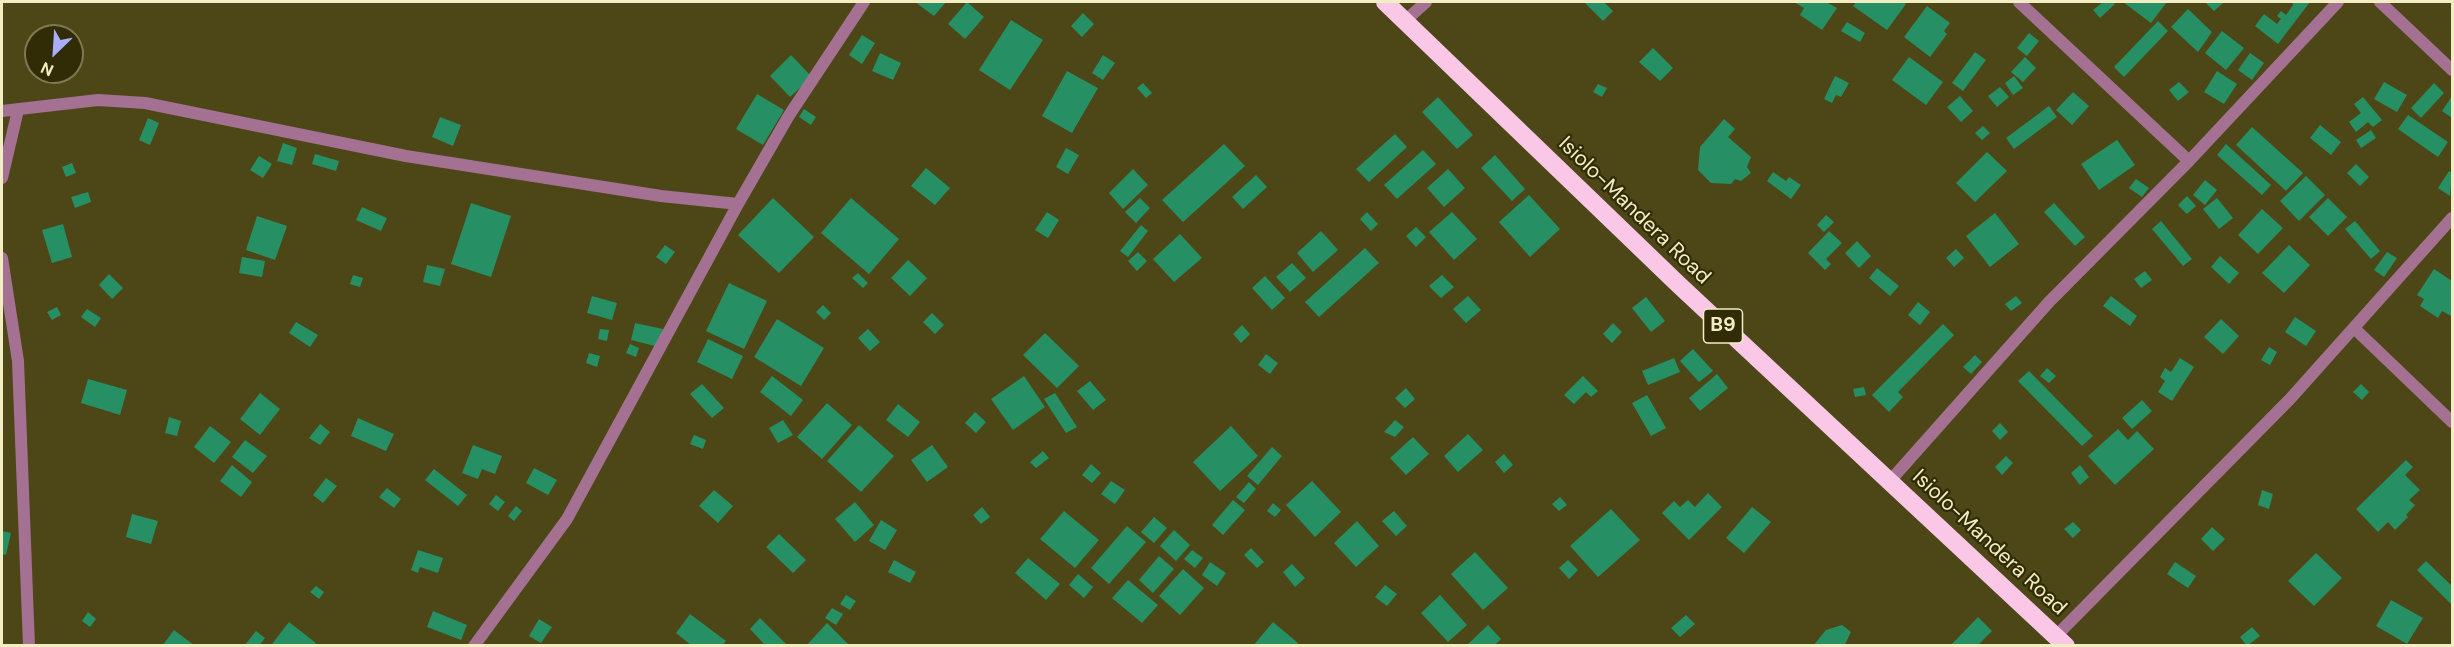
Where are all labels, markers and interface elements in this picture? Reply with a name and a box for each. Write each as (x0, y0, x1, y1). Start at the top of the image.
north arrow (24, 24, 84, 84)
text: N (37, 57, 57, 81)
street label: Isiolo-Mandera Road (1553, 132, 1715, 290)
road number: B9 (1704, 309, 1742, 343)
street label: Isiolo-Mandera Road (1907, 465, 2071, 621)

